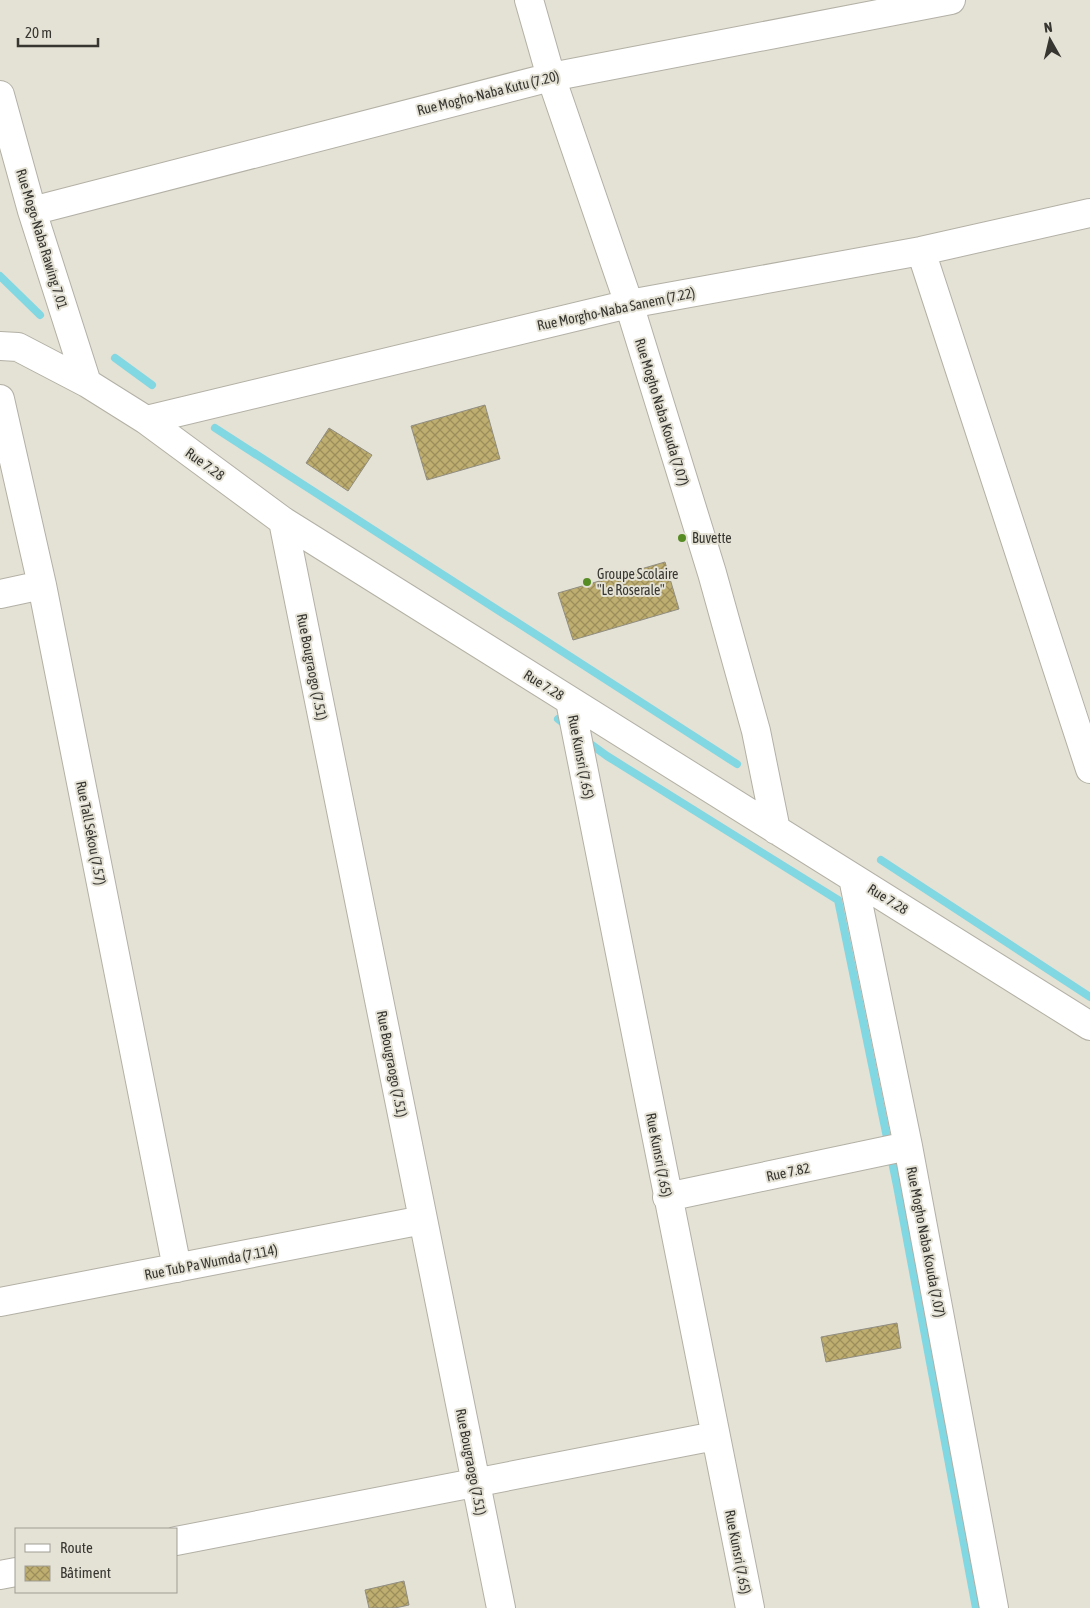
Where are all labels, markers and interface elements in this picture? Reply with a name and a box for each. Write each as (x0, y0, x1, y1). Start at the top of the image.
scale bar (18, 15, 98, 47)
north arrow (1025, 15, 1075, 65)
text: N (1043, 19, 1053, 36)
text: 20 m (25, 24, 52, 41)
street label: Rue Mogho-Naba Kutu (7.20) (415, 68, 561, 118)
street label: Rue Mogo-Naba Rawing 7.01 (13, 167, 71, 311)
street label: Rue Morgho-Naba Sanem (7.22) (536, 284, 696, 334)
street label: Rue Mogho Naba Kouda (7.07) (632, 336, 692, 488)
street label: Rue 7.28 (182, 445, 228, 484)
place label: Buvette (692, 530, 732, 546)
marker: Buvette (676, 532, 688, 544)
place label: Groupe Scolaire "Le Roserale" (597, 566, 678, 598)
marker: Groupe Scolaire "Le Roserale" (581, 576, 593, 588)
street label: Rue Bougraogo (7.51) (294, 612, 330, 722)
street label: Rue 7.28 (521, 666, 567, 704)
street label: Rue Kunsri (7.65) (565, 714, 597, 800)
street label: Rue Tall Sékou (7.57) (73, 780, 109, 886)
street label: Rue 7.28 (865, 880, 911, 918)
street label: Rue Bougraogo (7.51) (374, 1009, 410, 1119)
street label: Rue Kunsri (7.65) (643, 1112, 675, 1198)
street label: Rue 7.82 (765, 1160, 811, 1184)
street label: Rue Mogho Naba Kouda (7.07) (904, 1165, 948, 1319)
street label: Rue Tub Pa Wumda (7.114) (143, 1241, 279, 1283)
street label: Rue Bougraogo (7.51) (453, 1407, 489, 1517)
street label: Rue Kunsri (7.65) (722, 1509, 754, 1595)
legend (15, 1528, 178, 1593)
text: Route (60, 1539, 93, 1556)
text: Bâtiment (60, 1564, 111, 1581)

